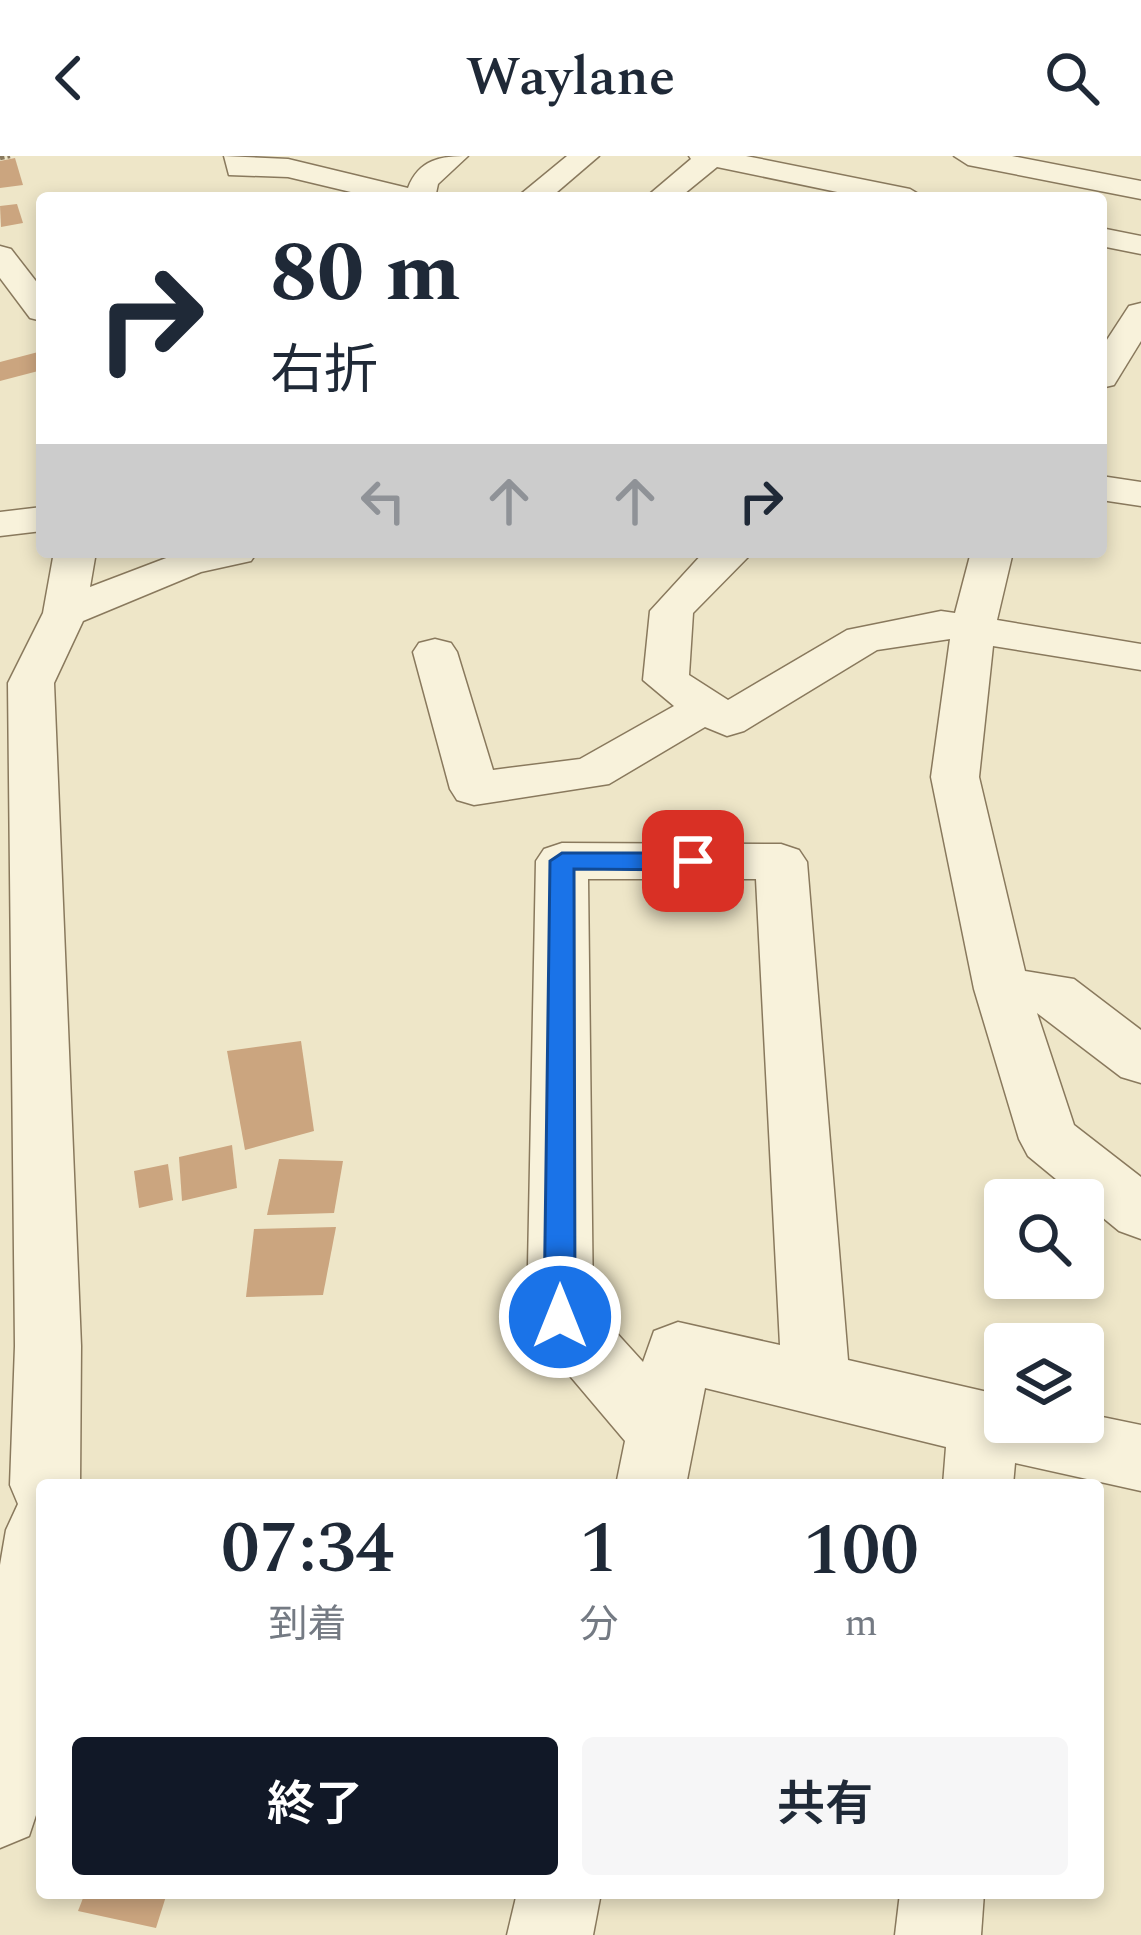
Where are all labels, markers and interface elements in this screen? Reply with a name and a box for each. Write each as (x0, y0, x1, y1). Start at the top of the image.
text: Waylane (466, 37, 675, 119)
icon: back (36, 45, 102, 111)
icon: search (1039, 45, 1105, 111)
text: 80 m (270, 210, 461, 338)
icon: right (72, 240, 228, 396)
text: 右折 (270, 331, 378, 413)
icon: left (350, 468, 416, 534)
icon: ahead (476, 468, 542, 534)
icon: ahead (602, 468, 668, 534)
icon: right (728, 468, 794, 534)
pin (642, 810, 744, 912)
icon: arrive (660, 828, 726, 894)
map controls (984, 1179, 1104, 1443)
button: search (984, 1179, 1104, 1299)
position arrow (497, 1254, 623, 1380)
button: layers (984, 1323, 1104, 1443)
text: 07:34 (221, 1495, 394, 1604)
text: 1 (579, 1495, 618, 1604)
text: 100 (803, 1497, 919, 1606)
text: m (844, 1594, 878, 1653)
text: 到着 (269, 1596, 347, 1655)
text: 分 (579, 1596, 618, 1655)
button: 終了 (72, 1737, 558, 1875)
button: 共有 (582, 1737, 1068, 1875)

